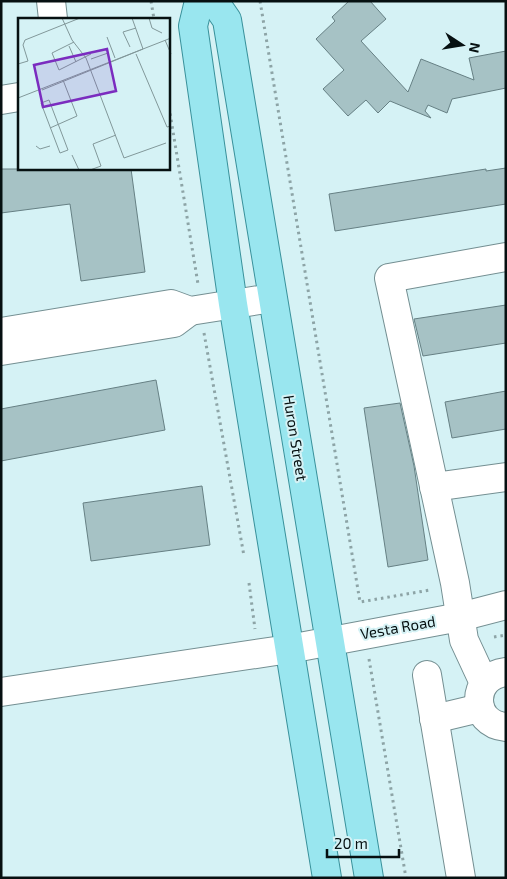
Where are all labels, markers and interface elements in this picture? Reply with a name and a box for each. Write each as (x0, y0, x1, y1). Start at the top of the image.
inset map (18, 18, 170, 170)
north arrow (437, 20, 487, 70)
text: N (466, 41, 485, 55)
street label: Huron Street (280, 394, 312, 482)
street label: Vesta Road (359, 612, 437, 642)
scale bar (327, 826, 400, 858)
text: 20 m (334, 834, 368, 852)

